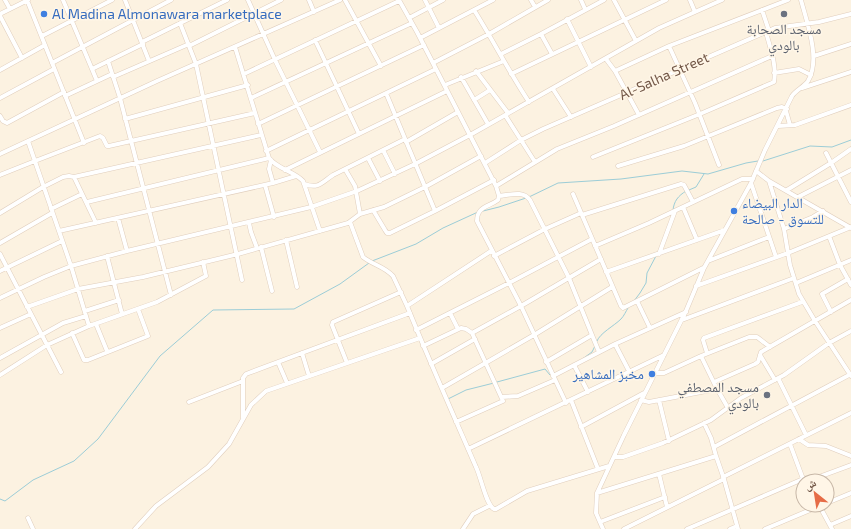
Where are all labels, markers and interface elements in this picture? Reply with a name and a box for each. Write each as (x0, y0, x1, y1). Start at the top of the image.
place label: Al Madina Almonawara marketplace (52, 5, 282, 22)
marker: Al Madina Almonawara marketplace (39, 9, 49, 19)
marker: مسجد الصحابة بالودي (779, 9, 789, 19)
place label: مسجد الصحابة بالودي (747, 20, 821, 57)
street label: Al-Salha Street (616, 48, 711, 103)
place label: الدار البيضاء للتسوق - صالحة (742, 194, 824, 228)
marker: الدار البيضاء للتسوق - صالحة (729, 206, 739, 216)
place label: مخبز المشاهير (572, 365, 644, 383)
marker: مخبز المشاهير (647, 369, 657, 379)
place label: مسجد المصطفي بالودي (677, 378, 759, 415)
marker: مسجد المصطفي بالودي (762, 390, 772, 400)
north arrow (795, 473, 835, 513)
text: ش (801, 475, 819, 494)

